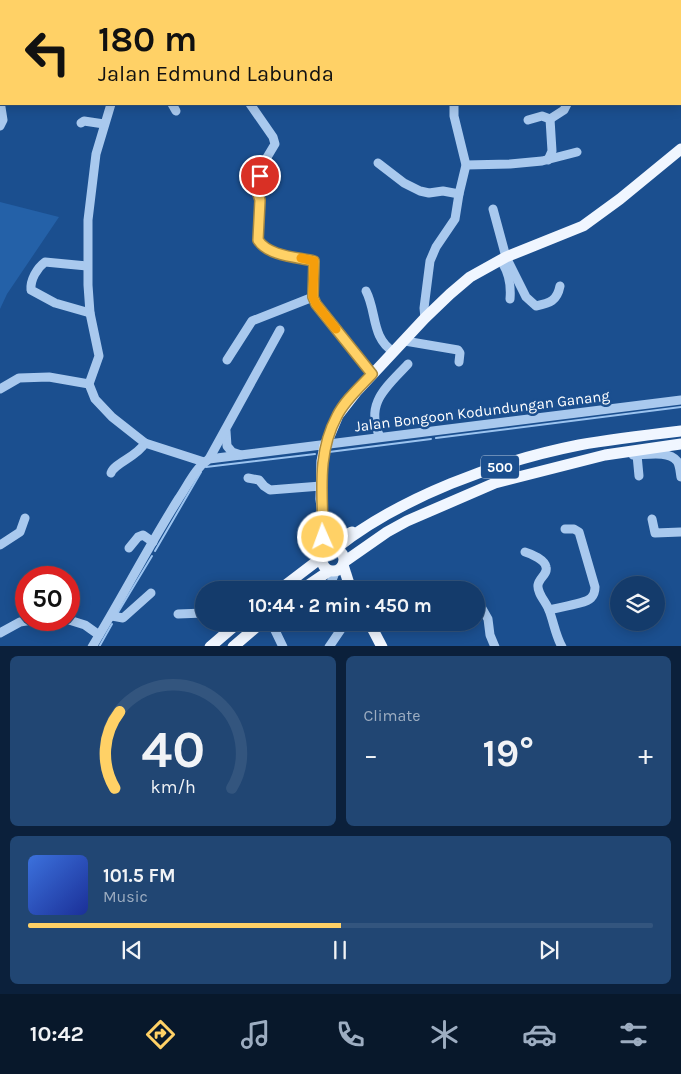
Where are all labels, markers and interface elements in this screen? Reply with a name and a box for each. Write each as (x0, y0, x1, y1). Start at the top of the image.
text: 180 m (98, 19, 197, 60)
icon: left (15, 20, 80, 85)
text: Jalan Edmund Labunda (98, 61, 334, 87)
pin (239, 155, 281, 197)
icon: arrive (246, 162, 274, 190)
street label: Jalan Bongoon Kodundungan Ganang (353, 386, 611, 436)
road number: 500 (481, 456, 519, 478)
position arrow (296, 510, 348, 562)
speed limit sign: 50 (15, 566, 80, 631)
map controls (610, 576, 665, 631)
button: layers (610, 576, 665, 631)
text: 10:44 · 2 min · 450 m (248, 595, 432, 617)
text: Climate (364, 706, 421, 725)
text: 40 (141, 719, 205, 780)
text: 19° (483, 731, 534, 776)
text: − (364, 738, 378, 771)
text: + (638, 738, 653, 771)
text: km/h (150, 777, 195, 798)
text: 101.5 FM (103, 865, 176, 887)
text: Music (103, 887, 148, 906)
icon: previous (118, 936, 146, 964)
icon: pause (326, 936, 354, 964)
icon: next (535, 936, 563, 964)
icon: directions (143, 1017, 178, 1052)
icon: music (238, 1017, 273, 1052)
icon: phone (333, 1017, 368, 1052)
icon: climate (427, 1017, 462, 1052)
icon: car (522, 1017, 557, 1052)
icon: filters (616, 1017, 651, 1052)
text: 10:42 (30, 1021, 84, 1047)

